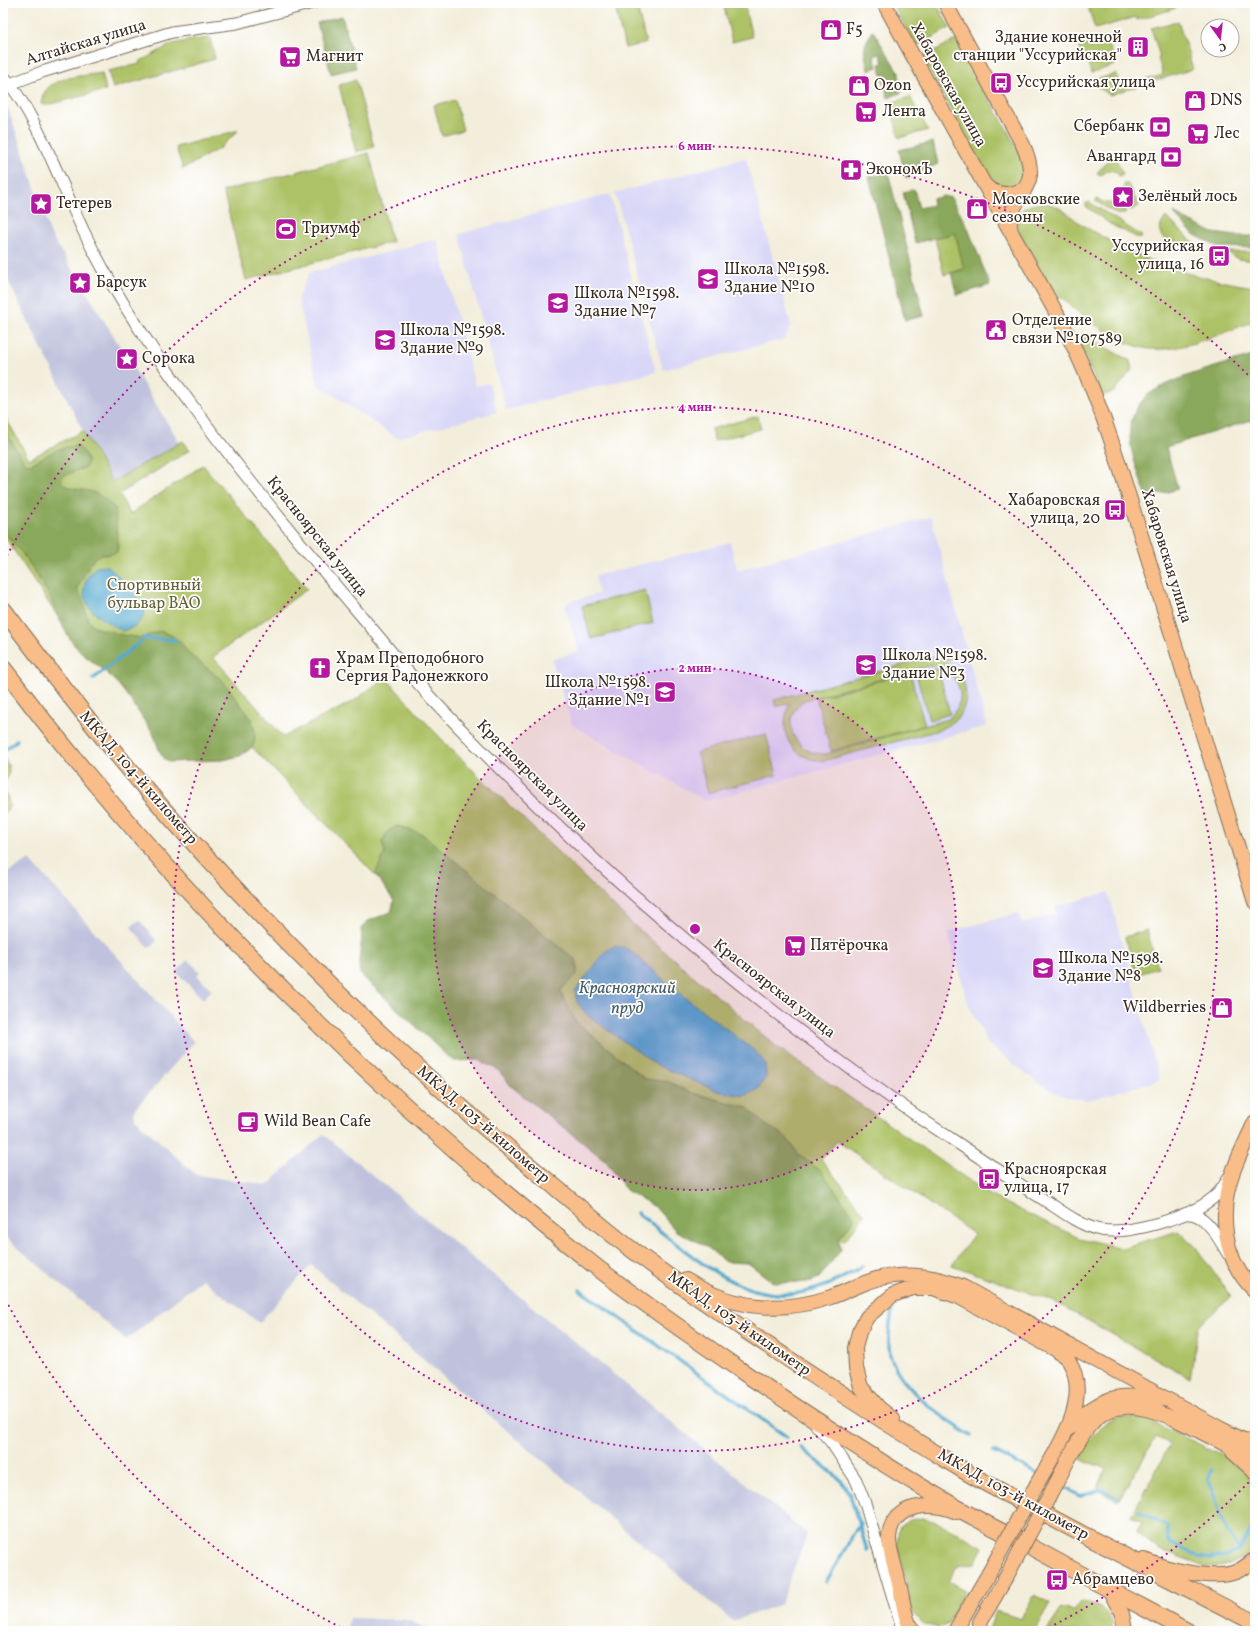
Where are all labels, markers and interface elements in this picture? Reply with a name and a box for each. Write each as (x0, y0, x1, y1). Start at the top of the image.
street label: Алтайская улица (23, 14, 149, 72)
shop icon: F5 (818, 17, 844, 43)
north arrow (1200, 18, 1240, 58)
place label: F5 (846, 19, 863, 41)
street label: Хабаровская улица (905, 19, 991, 151)
place label: Здание конечной станции "Уссурийская" (953, 27, 1122, 67)
building icon: Здание конечной станции "Уссурийская" (1125, 34, 1151, 60)
text: С (1217, 38, 1228, 54)
supermarket icon: Магнит (277, 44, 303, 70)
place label: Магнит (306, 46, 363, 68)
bus stop icon: Уссурийская улица (988, 70, 1014, 96)
place label: Уссурийская улица (1016, 72, 1156, 94)
shop icon: Ozon (846, 73, 872, 99)
place label: Ozon (874, 75, 912, 97)
shop icon: DNS (1182, 88, 1208, 114)
place label: DNS (1210, 90, 1242, 112)
supermarket icon: Лента (853, 99, 879, 125)
place label: Лента (882, 101, 926, 123)
bank icon: Сбербанк (1147, 114, 1173, 140)
place label: Сбербанк (1074, 116, 1144, 138)
supermarket icon: Лес (1185, 121, 1211, 147)
place label: Лес (1214, 123, 1240, 145)
text: 6 мин (678, 139, 712, 155)
bank icon: Авангард (1158, 144, 1184, 170)
place label: Авангард (1086, 146, 1156, 168)
pharmacy icon: ЭкономЪ (838, 157, 864, 183)
place label: ЭкономЪ (866, 159, 933, 181)
place icon: Зелёный лось (1110, 184, 1136, 210)
place label: Зелёный лось (1138, 186, 1238, 208)
place label: Московские сезоны (992, 189, 1080, 229)
place icon: Тетерев (28, 191, 54, 217)
place label: Тетерев (56, 193, 112, 215)
shop icon: Московские сезоны (964, 196, 990, 222)
sports icon: Триумф (273, 216, 299, 242)
place label: Триумф (302, 218, 360, 240)
place label: Уссурийская улица, 16 (1112, 236, 1204, 276)
bus stop icon: Уссурийская улица, 16 (1206, 243, 1232, 269)
place label: Школа №1598. Здание №10 (724, 259, 829, 299)
school or university icon: Школа №1598. Здание №10 (695, 266, 721, 292)
place icon: Барсук (67, 270, 93, 296)
place label: Барсук (96, 272, 147, 294)
place label: Школа №1598. Здание №7 (574, 283, 679, 323)
school or university icon: Школа №1598. Здание №7 (545, 290, 571, 316)
place label: Отделение связи №107589 (1012, 310, 1122, 350)
public building icon: Отделение связи №107589 (983, 317, 1009, 343)
place label: Школа №1598. Здание №9 (400, 320, 505, 360)
school or university icon: Школа №1598. Здание №9 (372, 327, 398, 353)
place icon: Сорока (114, 346, 140, 372)
place label: Сорока (142, 348, 195, 370)
text: 4 мин (678, 400, 712, 416)
street label: Красноярская улица (261, 472, 373, 602)
street label: Хабаровская улица (1135, 486, 1197, 626)
place label: Хабаровская улица, 20 (1008, 490, 1100, 530)
bus stop icon: Хабаровская улица, 20 (1102, 497, 1128, 523)
park label: Спортивный бульвар ВАО (107, 575, 201, 615)
place label: Школа №1598. Здание №3 (882, 645, 987, 685)
place label: Храм Преподобного Сергия Радонежкого (336, 648, 489, 688)
school or university icon: Школа №1598. Здание №3 (853, 652, 879, 678)
church icon: Храм Преподобного Сергия Радонежкого (307, 655, 333, 681)
text: 2 мин (678, 661, 712, 677)
place label: Школа №1598. Здание №1 (545, 672, 650, 712)
school or university icon: Школа №1598. Здание №1 (652, 679, 678, 705)
street label: МКАД, 104-й километр (74, 706, 202, 850)
street label: Красноярская улица (471, 715, 593, 837)
centre of rings (688, 922, 702, 936)
supermarket icon: Пятёрочка (782, 933, 808, 959)
street label: Красноярская улица (708, 934, 840, 1044)
place label: Пятёрочка (810, 935, 889, 957)
place label: Школа №1598. Здание №8 (1058, 948, 1163, 988)
school or university icon: Школа №1598. Здание №8 (1030, 955, 1056, 981)
water label: Красноярский пруд (578, 977, 676, 1020)
shop icon: Wildberries (1209, 995, 1235, 1021)
place label: Wildberries (1123, 997, 1206, 1019)
street label: МКАД, 103-й километр (412, 1061, 554, 1189)
cafe icon: Wild Bean Cafe (235, 1109, 261, 1135)
place label: Wild Bean Cafe (264, 1111, 371, 1133)
place label: Красноярская улица, 17 (1004, 1159, 1107, 1199)
bus stop icon: Красноярская улица, 17 (976, 1166, 1002, 1192)
street label: МКАД, 103-й километр (663, 1266, 815, 1382)
street label: МКАД, 103-й километр (933, 1444, 1093, 1546)
bus stop icon: Абрамцево (1044, 1567, 1070, 1593)
place label: Абрамцево (1072, 1569, 1154, 1591)

